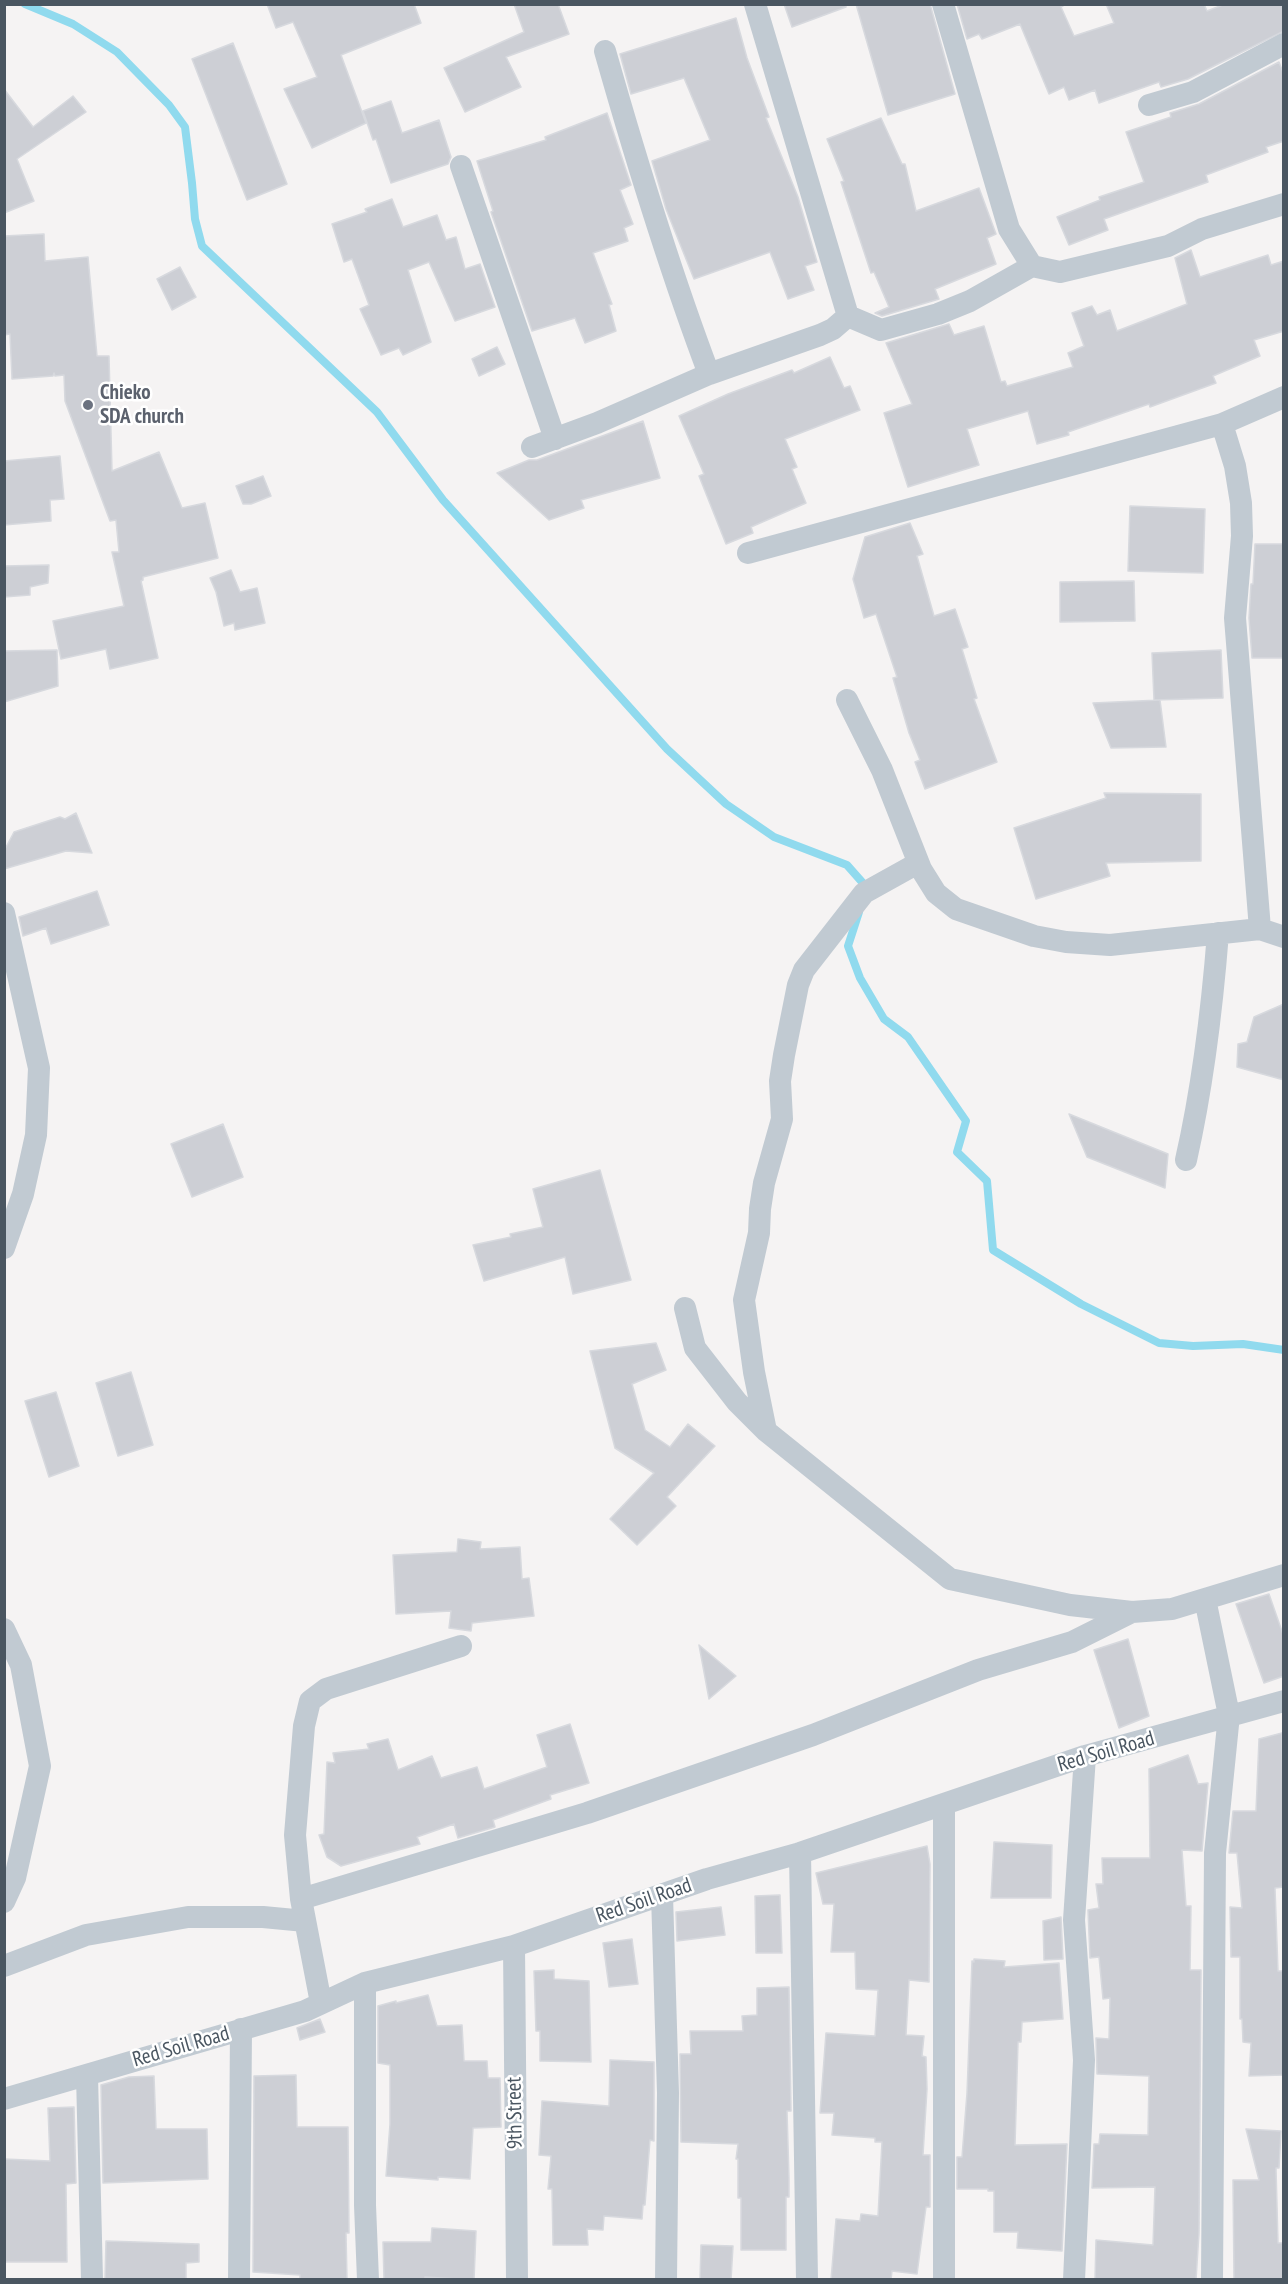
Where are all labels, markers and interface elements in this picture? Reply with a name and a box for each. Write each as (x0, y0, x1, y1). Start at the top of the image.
place label: Chieko SDA church (100, 380, 184, 430)
marker: Chieko SDA church (81, 398, 95, 412)
street label: Red Soil Road (1055, 1726, 1157, 1778)
street label: Red Soil Road (593, 1873, 695, 1929)
street label: Red Soil Road (130, 2021, 232, 2073)
street label: 9th Street (502, 2077, 528, 2149)

